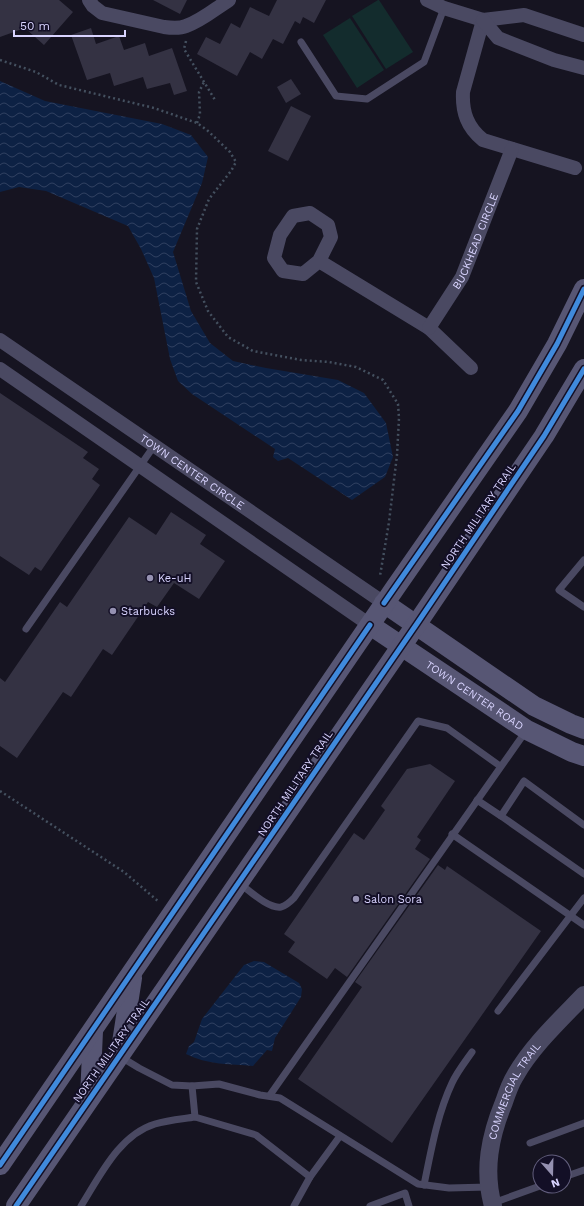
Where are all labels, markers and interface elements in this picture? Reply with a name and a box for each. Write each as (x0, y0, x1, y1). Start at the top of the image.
scale bar (14, 12, 125, 38)
text: 50 m (20, 19, 50, 33)
street label: BUCKHEAD CIRCLE (450, 191, 501, 292)
street label: TOWN CENTER CIRCLE (137, 432, 247, 512)
street label: NORTH MILITARY TRAIL (438, 461, 519, 572)
place label: Ke-uH (158, 572, 192, 585)
marker: Ke-uH (145, 573, 155, 583)
place label: Starbucks (121, 605, 175, 618)
marker: Starbucks (108, 606, 118, 616)
street label: TOWN CENTER ROAD (423, 658, 526, 733)
street label: NORTH MILITARY TRAIL (255, 728, 336, 839)
place label: Salon Sora (364, 893, 422, 906)
marker: Salon Sora (351, 894, 361, 904)
street label: NORTH MILITARY TRAIL (70, 995, 153, 1105)
street label: COMMERCIAL TRAIL (486, 1039, 544, 1141)
north arrow (532, 1154, 572, 1194)
text: N (549, 1175, 561, 1190)

